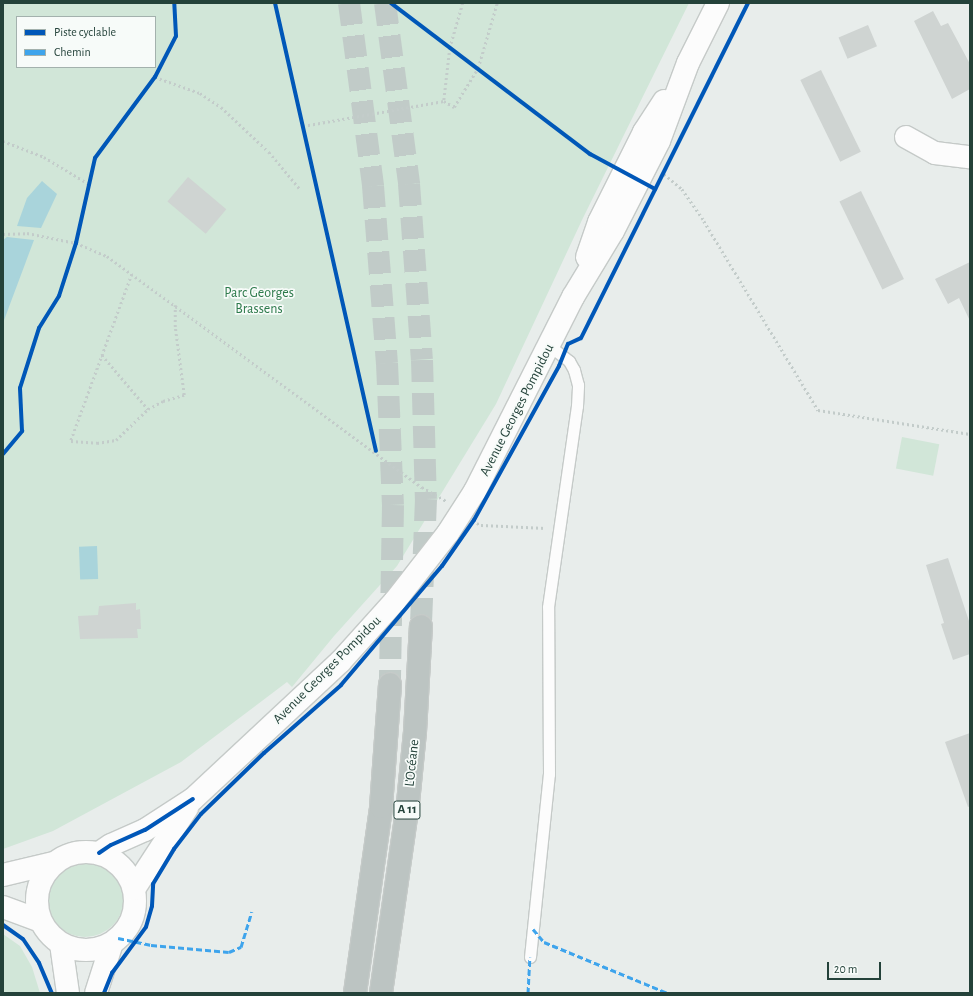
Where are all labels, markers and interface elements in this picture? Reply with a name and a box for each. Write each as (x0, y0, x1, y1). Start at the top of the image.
legend (16, 16, 156, 68)
text: Piste cyclable (54, 26, 116, 38)
text: Chemin (54, 46, 91, 58)
park label: Parc Georges Brassens (224, 285, 294, 318)
street label: Avenue Georges Pompidou (476, 341, 558, 479)
street label: Avenue Georges Pompidou (269, 612, 385, 728)
street label: L’Océane (401, 739, 423, 787)
road number: A 11 (393, 799, 421, 821)
scale bar (829, 954, 883, 980)
text: 20 m (834, 963, 857, 975)

